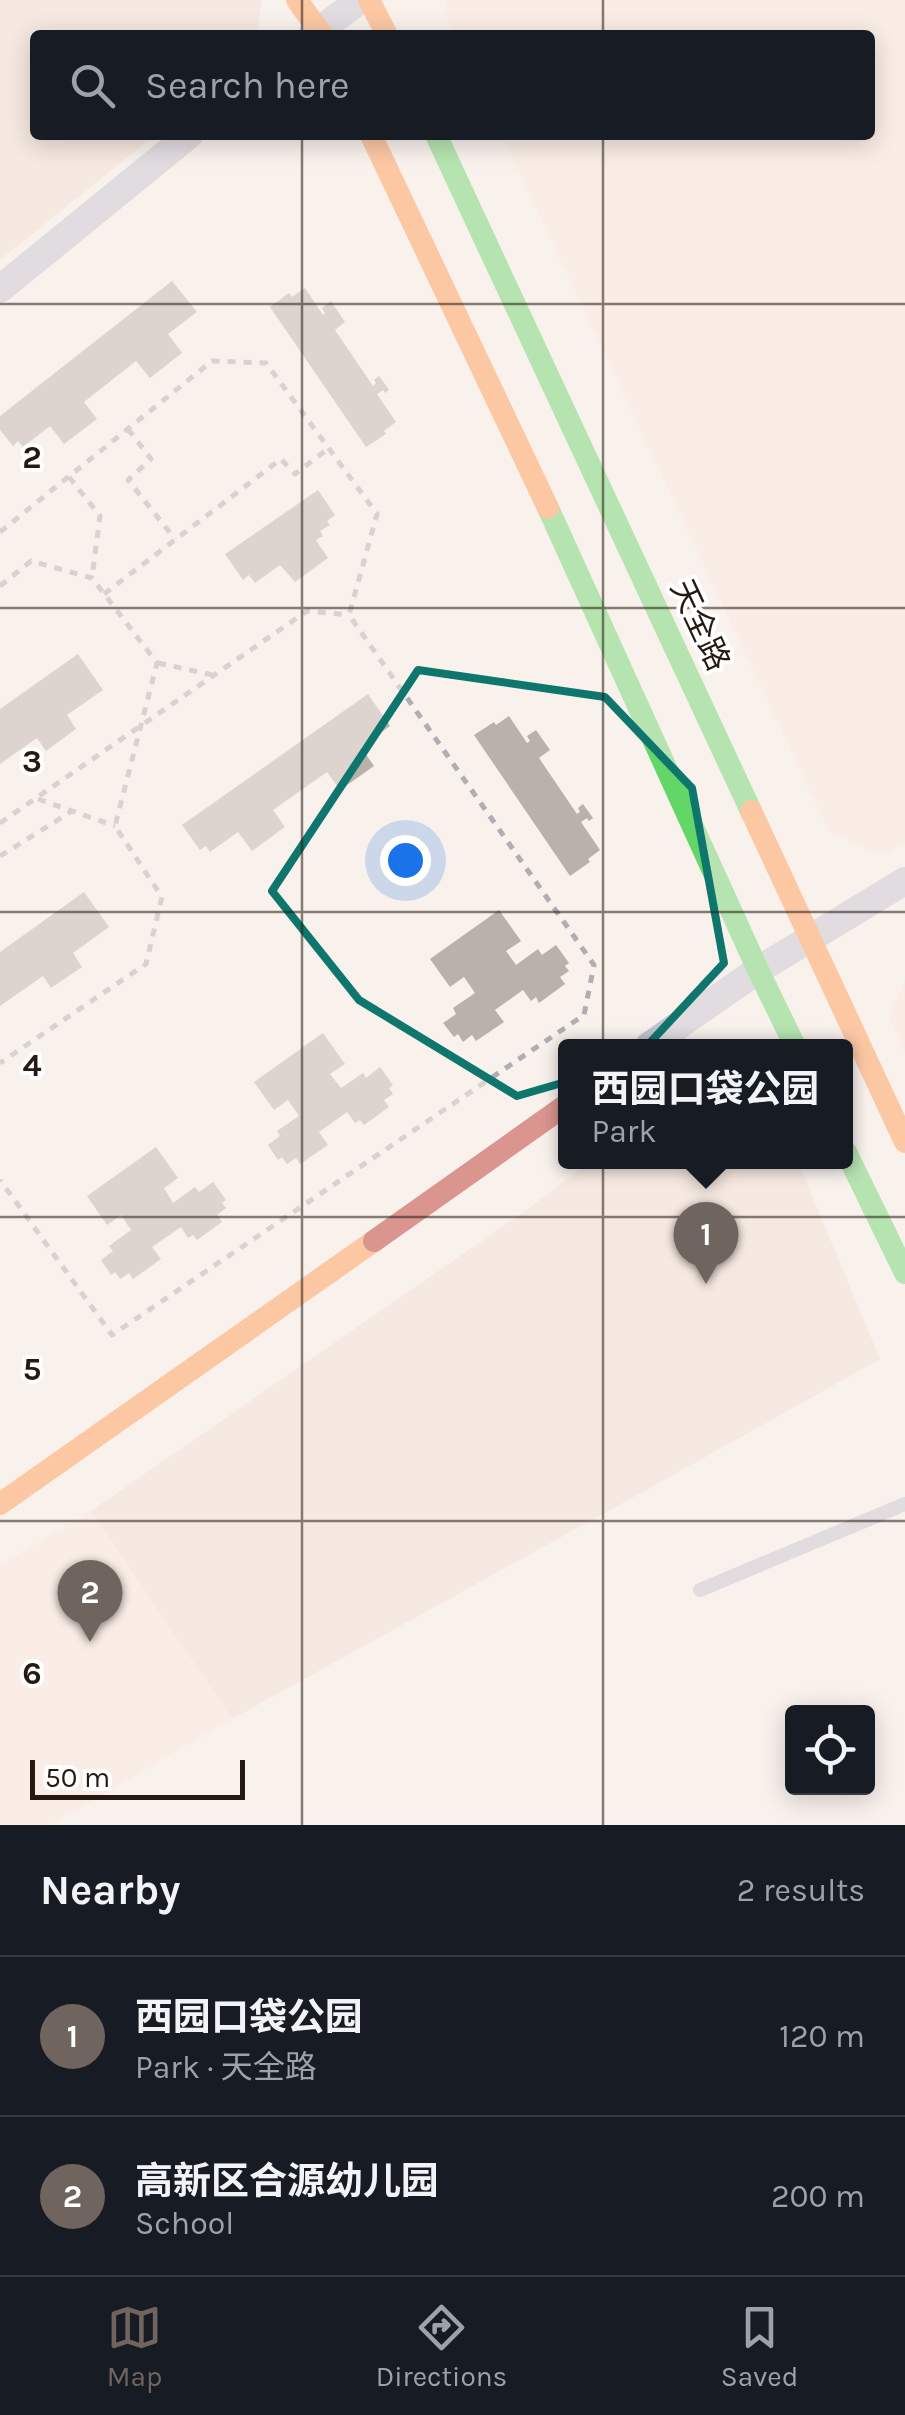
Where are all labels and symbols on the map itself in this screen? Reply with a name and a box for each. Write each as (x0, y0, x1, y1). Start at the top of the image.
text: 2 (22, 439, 42, 476)
street label: 天全路 (663, 574, 737, 676)
text: 3 (22, 743, 42, 780)
your location (380, 835, 431, 886)
text: 4 (22, 1047, 42, 1084)
pin: 1 (674, 1202, 738, 1284)
text: 5 (23, 1351, 41, 1388)
pin: 2 (58, 1560, 122, 1642)
text: 6 (22, 1655, 42, 1692)
scale bar (30, 1755, 245, 1800)

